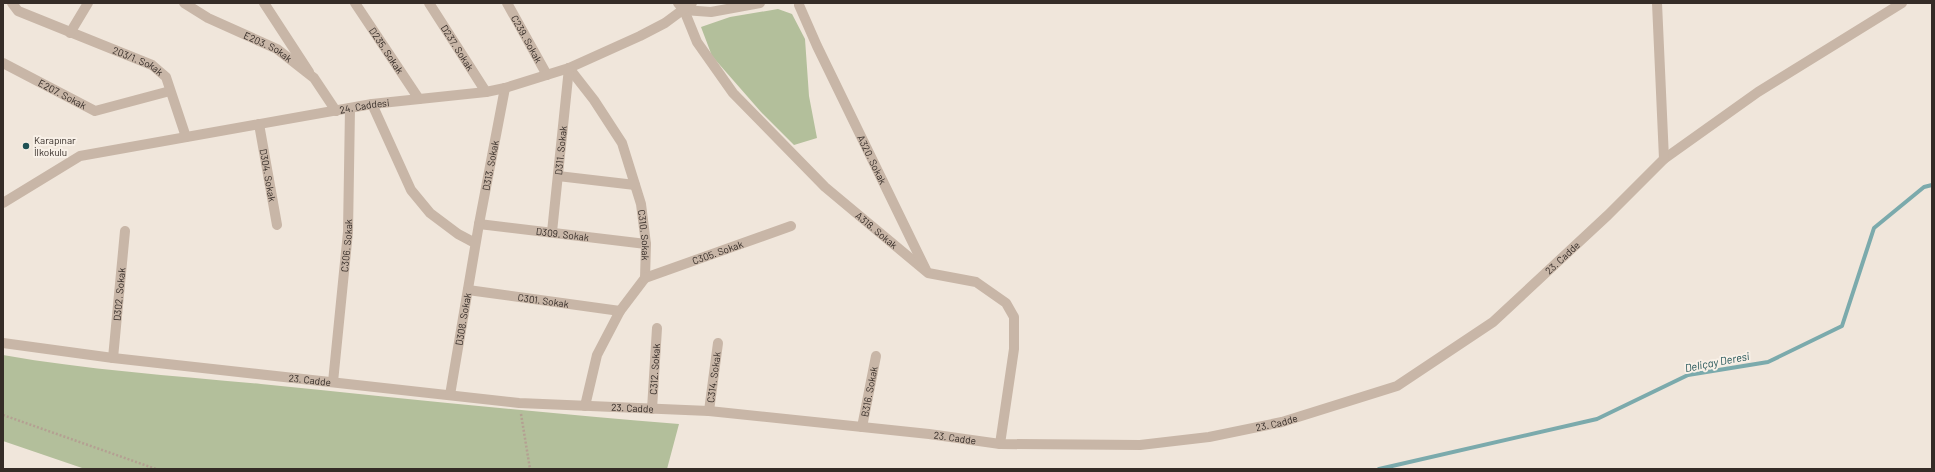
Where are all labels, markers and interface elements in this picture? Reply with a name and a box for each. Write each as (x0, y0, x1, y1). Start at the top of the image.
street label: C239. Sokak (509, 13, 545, 65)
street label: D237. Sokak (438, 22, 477, 73)
street label: D235. Sokak (367, 25, 406, 76)
street label: E203. Sokak (242, 29, 295, 65)
street label: 203/1. Sokak (111, 44, 166, 78)
street label: E207. Sokak (36, 77, 88, 111)
street label: 24. Caddesi (338, 96, 390, 116)
street label: D311. Sokak (552, 125, 569, 176)
street label: A320. Sokak (855, 133, 889, 186)
place label: Karapınar İlkokulu (34, 134, 76, 158)
street label: D313. Sokak (479, 139, 501, 192)
marker: Karapınar İlkokulu (21, 141, 31, 151)
street label: D304. Sokak (258, 148, 279, 203)
street label: C310. Sokak (636, 209, 652, 261)
street label: A318. Sokak (853, 209, 900, 251)
street label: C306. Sokak (338, 219, 354, 273)
street label: D309. Sokak (535, 225, 590, 243)
street label: C305. Sokak (690, 238, 745, 267)
street label: 23. Cadde (1543, 239, 1582, 277)
street label: D302. Sokak (111, 267, 128, 321)
street label: C301. Sokak (517, 291, 569, 310)
street label: D308. Sokak (452, 292, 473, 346)
street label: C312. Sokak (647, 343, 662, 395)
water label: Deliçay Deresi (1684, 349, 1751, 374)
street label: C314. Sokak (704, 351, 723, 404)
street label: B316. Sokak (858, 365, 880, 418)
street label: 23. Cadde (288, 371, 332, 388)
street label: 23. Cadde (611, 401, 654, 415)
street label: 23. Cadde (1254, 412, 1299, 433)
street label: 23. Cadde (933, 429, 977, 447)

